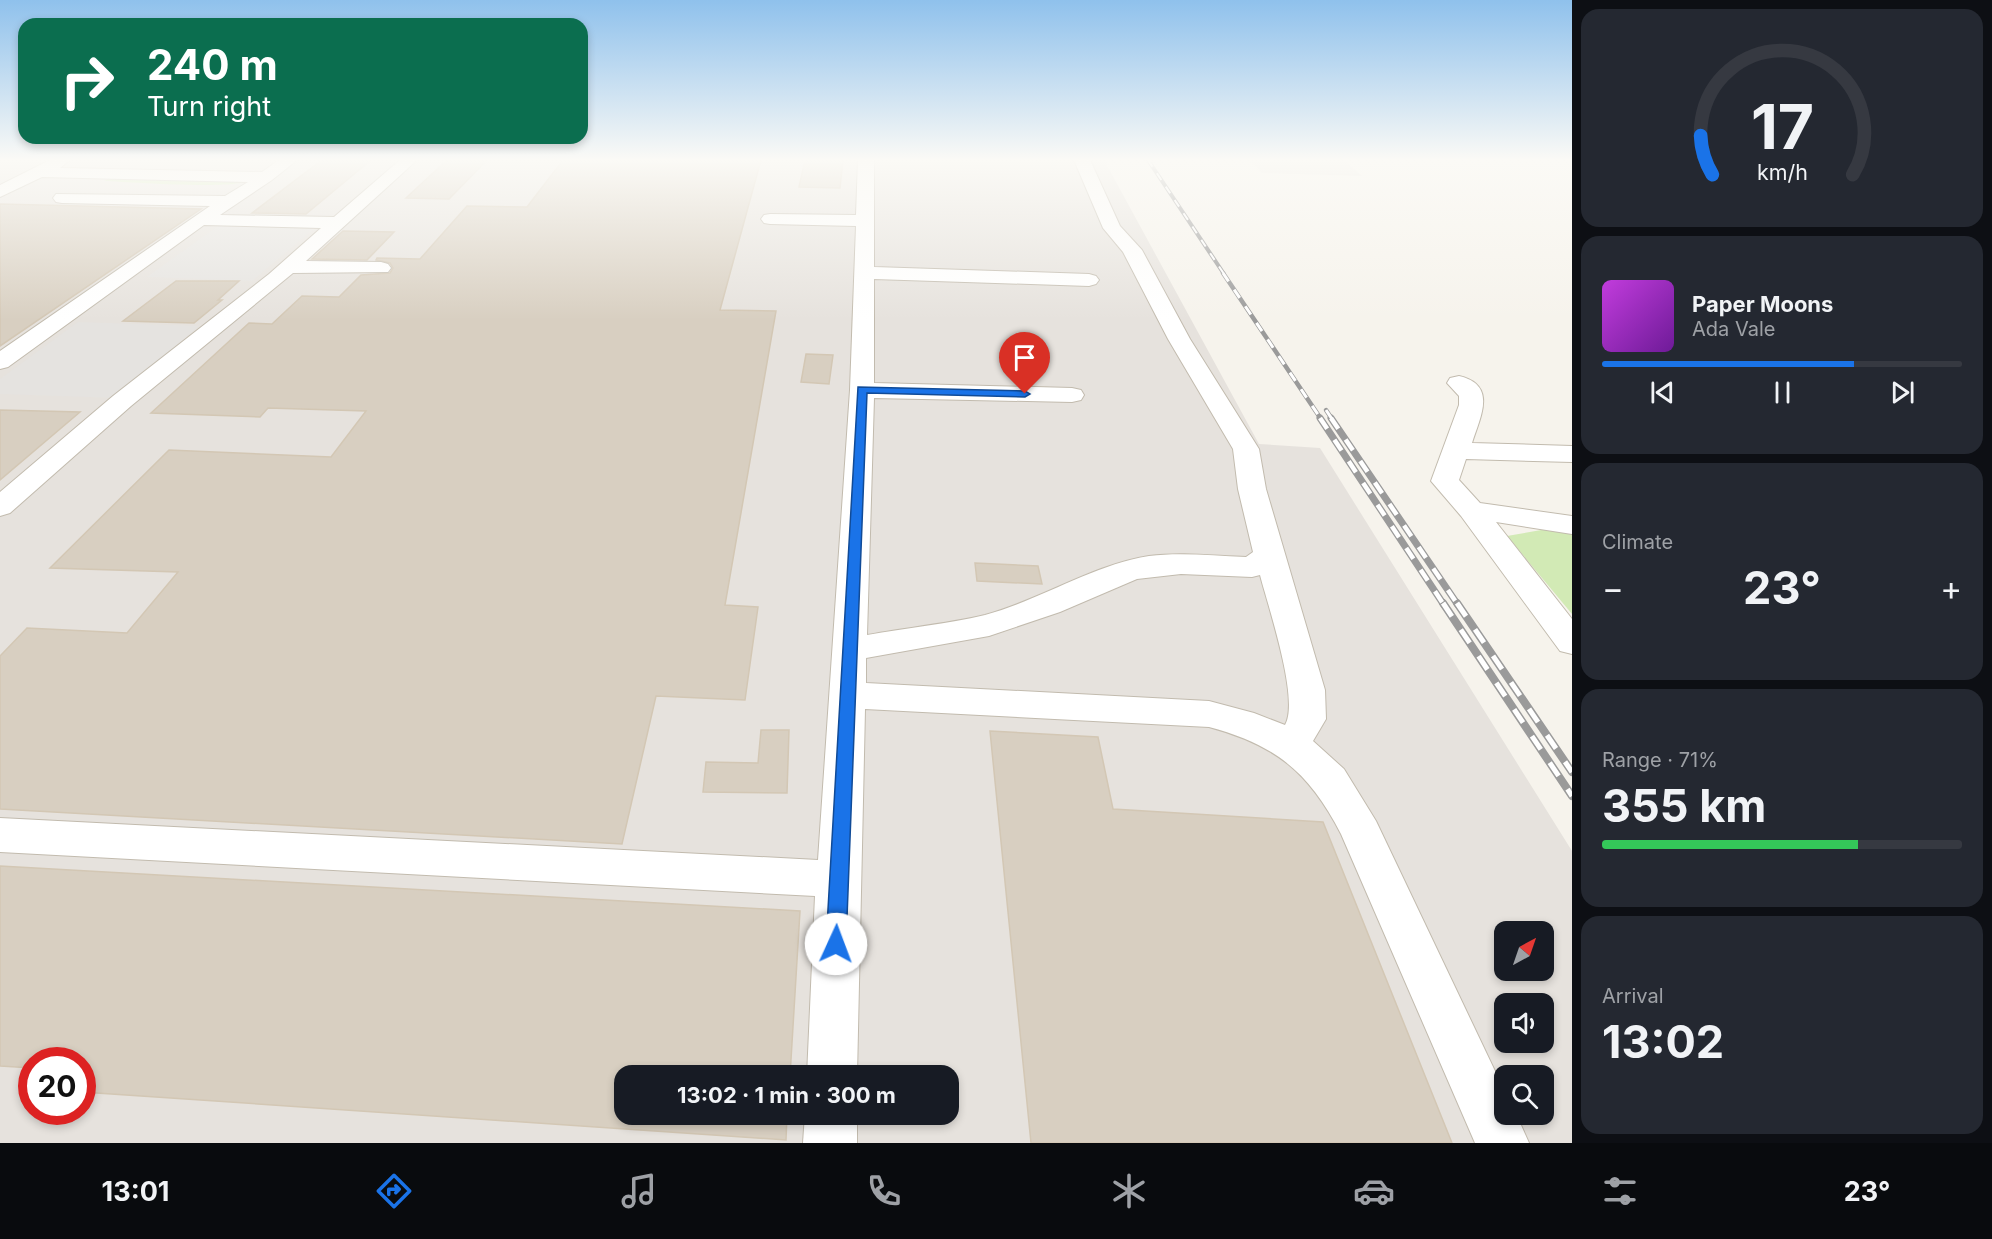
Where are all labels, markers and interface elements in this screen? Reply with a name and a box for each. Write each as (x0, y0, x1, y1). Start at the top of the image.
text: 240 m (147, 39, 278, 90)
icon: right (48, 42, 126, 120)
text: 17 (1750, 89, 1814, 164)
text: Turn right (147, 90, 271, 123)
text: km/h (1757, 159, 1807, 185)
text: Paper Moons (1692, 291, 1833, 317)
text: Ada Vale (1692, 317, 1775, 341)
pin (999, 332, 1050, 394)
icon: arrive (1008, 341, 1041, 374)
icon: previous (1646, 376, 1679, 409)
icon: pause (1766, 376, 1799, 409)
icon: next (1886, 376, 1919, 409)
text: Climate (1602, 530, 1673, 554)
text: 23° (1743, 560, 1821, 615)
text: − (1602, 568, 1624, 608)
text: + (1940, 568, 1962, 608)
text: Range · 71% (1602, 748, 1718, 772)
text: 355 km (1602, 778, 1766, 833)
position arrow (804, 912, 868, 976)
north arrow (1494, 921, 1554, 981)
map controls (1494, 921, 1554, 1125)
text: Arrival (1602, 984, 1664, 1008)
button: sound (1494, 993, 1554, 1053)
text: 13:02 (1602, 1014, 1724, 1069)
speed limit sign: 20 (18, 1047, 96, 1125)
button: search (1494, 1065, 1554, 1125)
text: 13:02 · 1 min · 300 m (677, 1082, 896, 1108)
icon: directions (373, 1170, 415, 1212)
icon: music (618, 1170, 660, 1212)
icon: phone (863, 1170, 905, 1212)
icon: climate (1108, 1170, 1150, 1212)
icon: car (1353, 1170, 1395, 1212)
icon: filters (1599, 1170, 1641, 1212)
text: 13:01 (102, 1175, 170, 1208)
text: 23° (1844, 1175, 1890, 1208)

